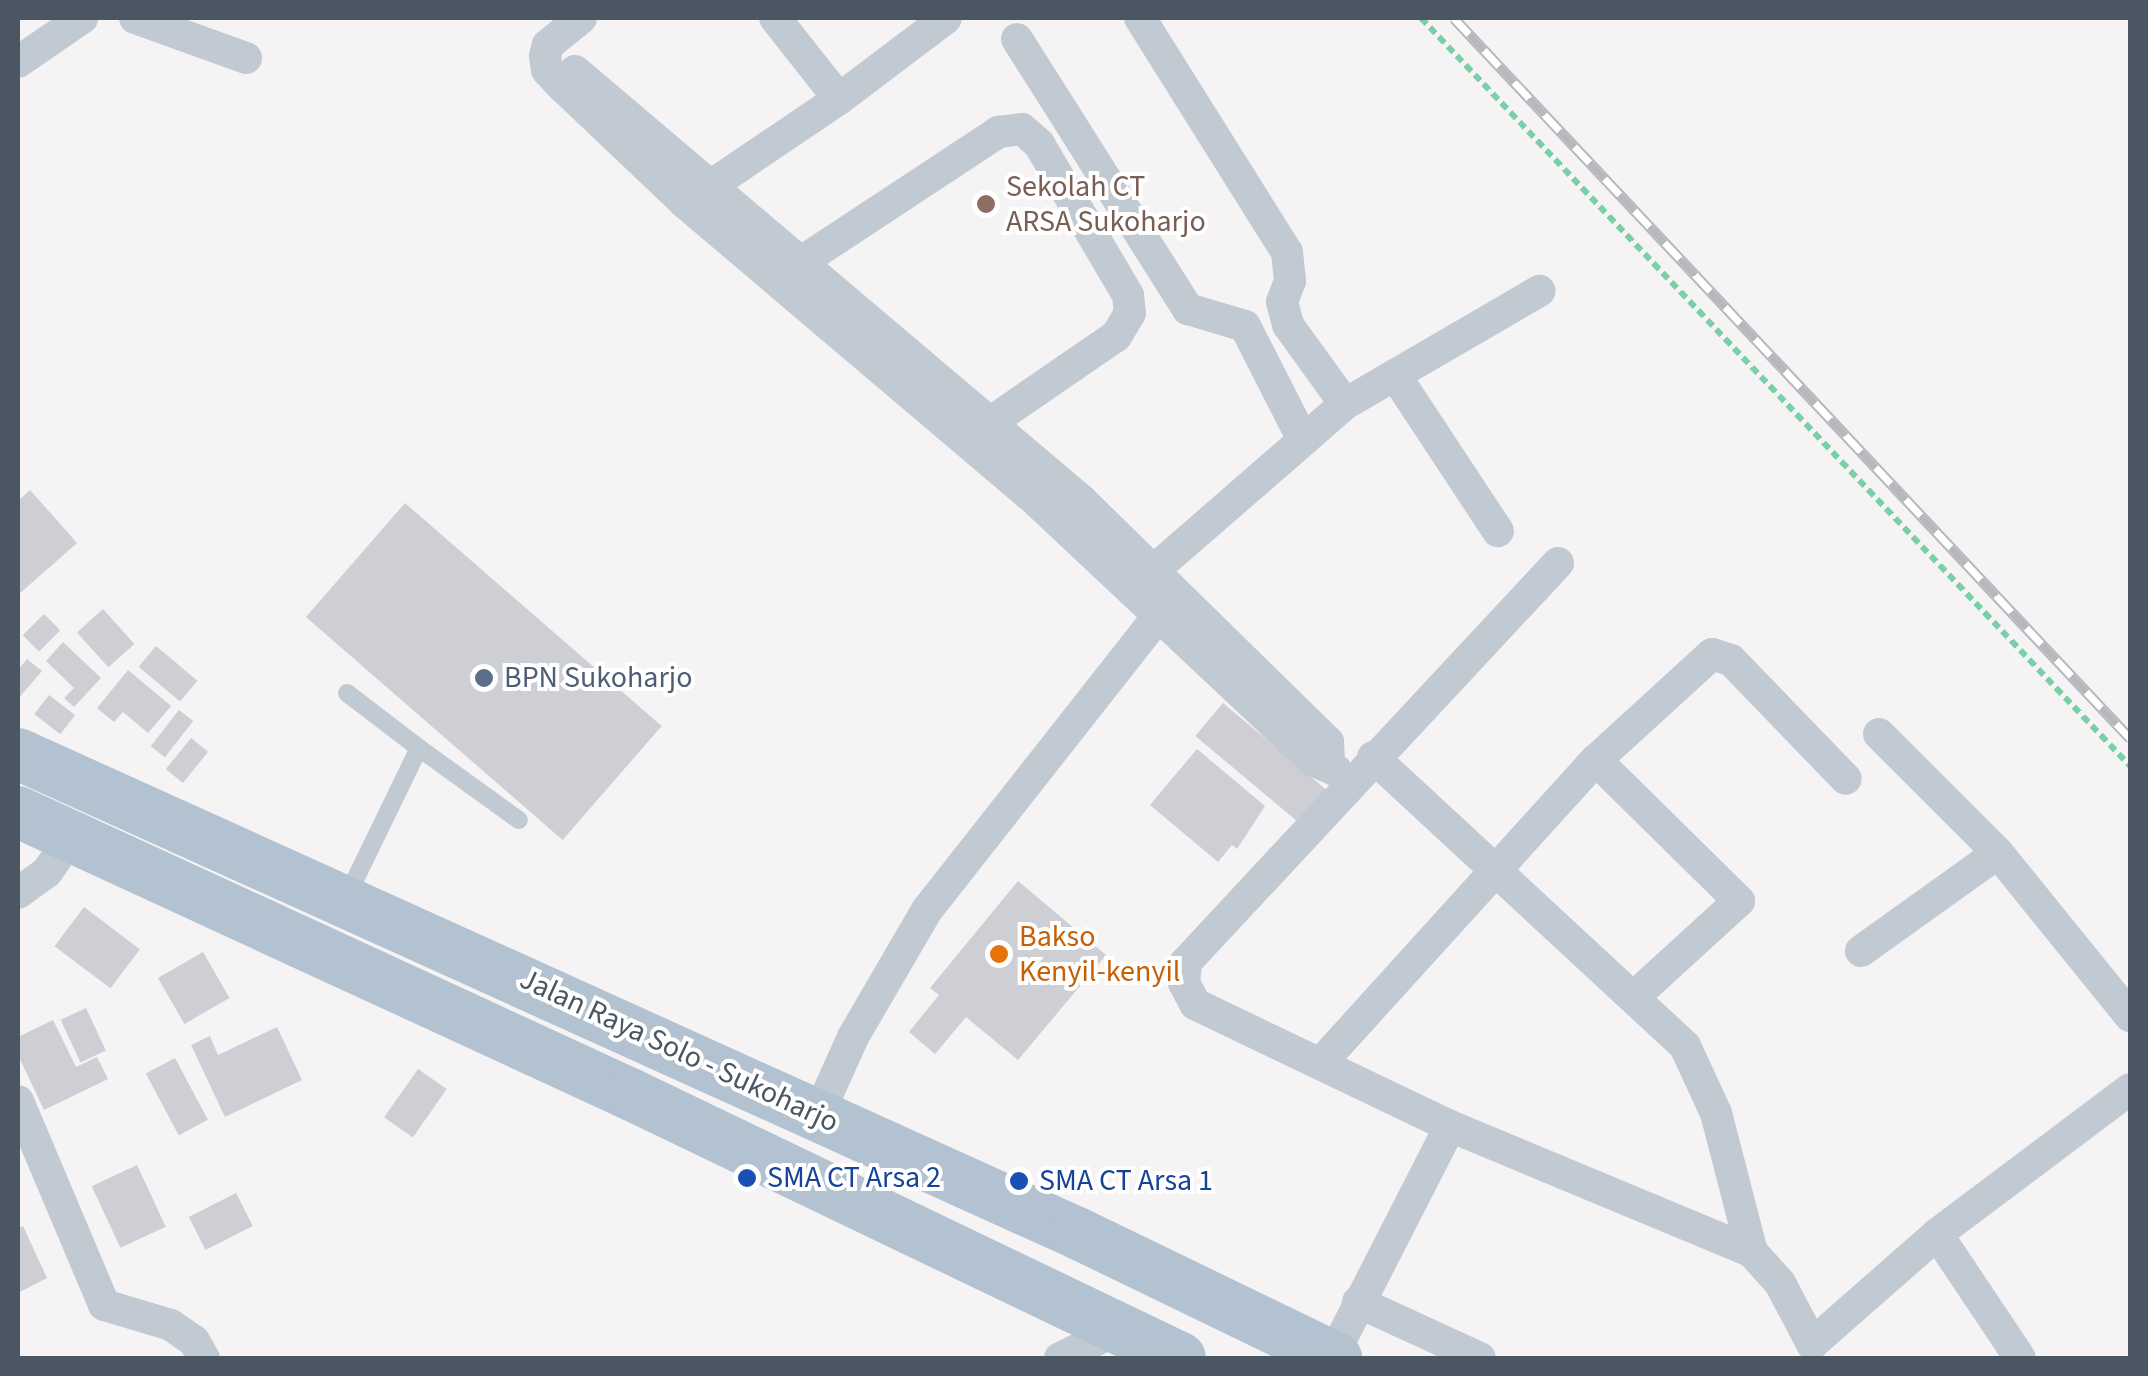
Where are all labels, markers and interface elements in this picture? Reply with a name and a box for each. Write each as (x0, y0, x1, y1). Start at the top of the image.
place label: Sekolah CT ARSA Sukoharjo (1006, 169, 1206, 240)
marker: Sekolah CT ARSA Sukoharjo (975, 193, 997, 215)
place label: BPN Sukoharjo (504, 660, 692, 696)
marker: BPN Sukoharjo (473, 667, 495, 689)
place label: Bakso Kenyil-kenyil (1019, 919, 1180, 990)
marker: Bakso Kenyil-kenyil (988, 943, 1010, 965)
street label: Jalan Raya Solo - Sukoharjo (514, 961, 844, 1141)
place label: SMA CT Arsa 2 (767, 1160, 941, 1196)
place label: SMA CT Arsa 1 (1039, 1163, 1213, 1199)
marker: SMA CT Arsa 2 (736, 1167, 758, 1189)
marker: SMA CT Arsa 1 (1008, 1170, 1030, 1192)

